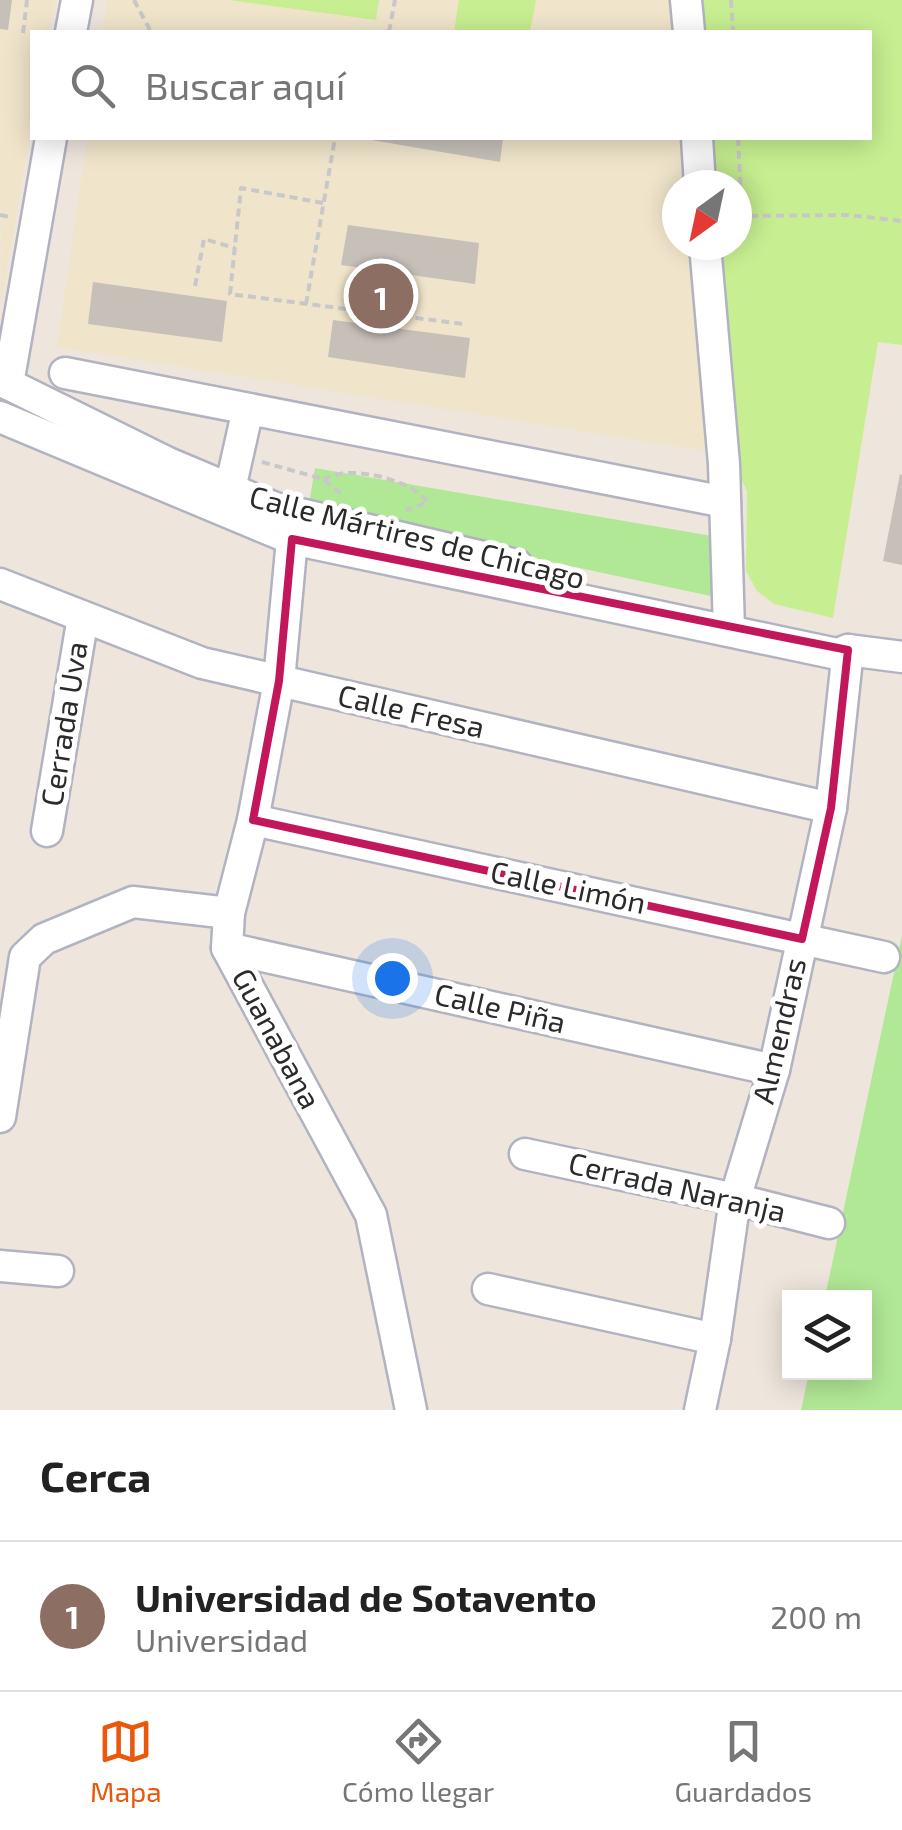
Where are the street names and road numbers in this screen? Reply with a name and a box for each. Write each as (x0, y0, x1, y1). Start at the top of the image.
street label: Calle Mártires de Chicago (246, 477, 589, 595)
street label: Cerrada Uva (32, 639, 94, 809)
street label: Calle Fresa (335, 676, 488, 744)
street label: Calle Limón (487, 852, 649, 920)
street label: Almendras (744, 954, 812, 1107)
street label: Guanabana (226, 962, 330, 1114)
street label: Calle Piña (431, 975, 569, 1040)
street label: Cerrada Naranja (565, 1144, 789, 1229)

